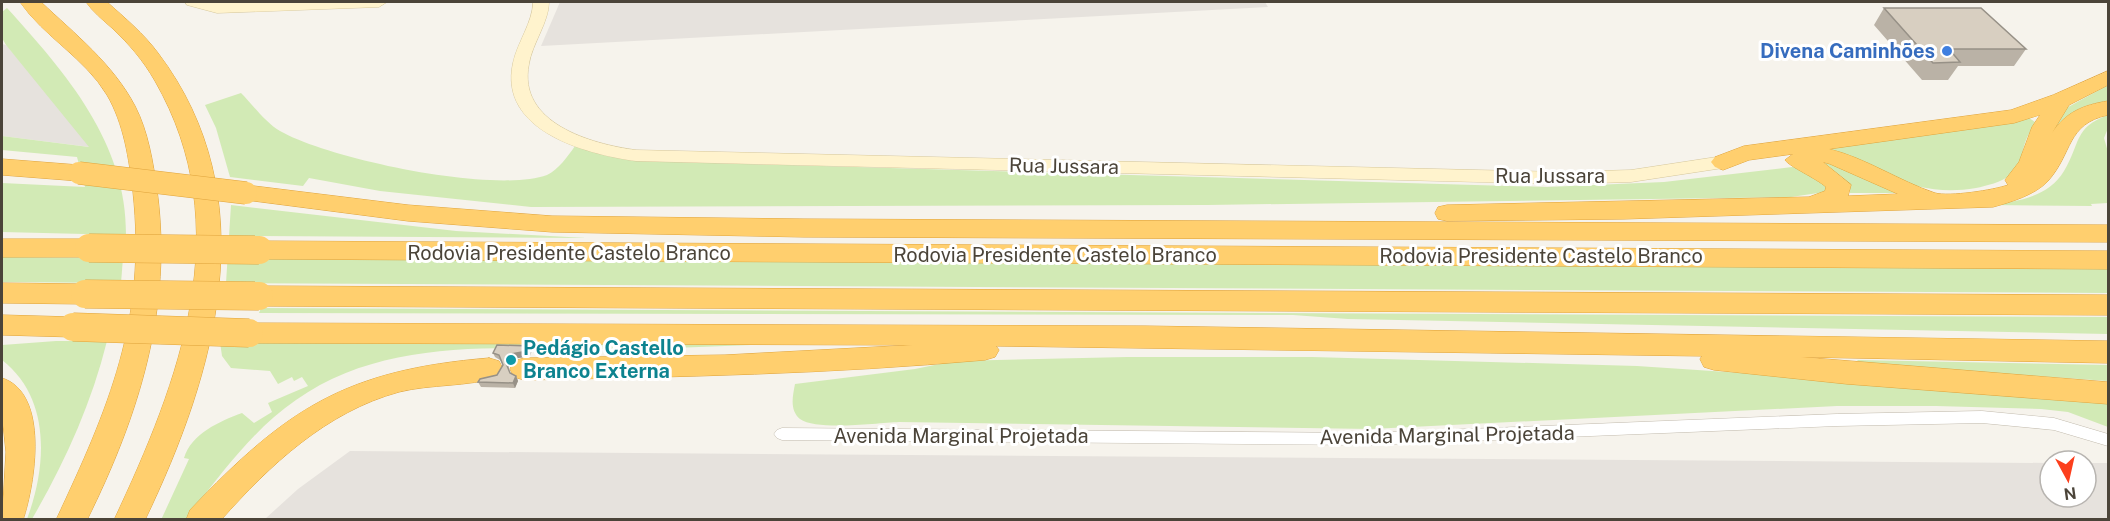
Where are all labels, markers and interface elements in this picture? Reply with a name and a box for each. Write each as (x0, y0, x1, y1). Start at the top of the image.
place label: Divena Caminhões (1760, 39, 1935, 63)
marker: Divena Caminhões (1940, 44, 1954, 58)
street label: Rua Jussara (1009, 153, 1119, 179)
street label: Rua Jussara (1495, 164, 1605, 188)
street label: Rodovia Presidente Castelo Branco (407, 241, 731, 265)
street label: Rodovia Presidente Castelo Branco (893, 243, 1217, 267)
street label: Rodovia Presidente Castelo Branco (1379, 244, 1703, 268)
place label: Pedágio Castello Branco Externa (523, 336, 684, 383)
marker: Pedágio Castello Branco Externa (504, 353, 518, 367)
street label: Avenida Marginal Projetada (1319, 421, 1575, 449)
street label: Avenida Marginal Projetada (833, 424, 1089, 448)
north arrow (2038, 449, 2098, 509)
text: N (2062, 483, 2078, 504)

